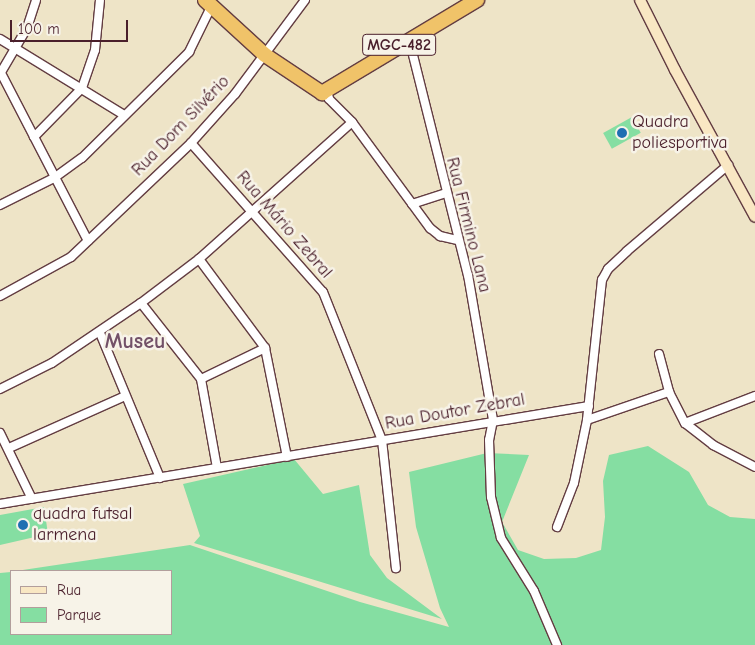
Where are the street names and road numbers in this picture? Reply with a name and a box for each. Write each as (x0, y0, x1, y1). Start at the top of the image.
road number: MGC-482 (362, 32, 436, 58)
street label: Rua Dom Silvério (127, 71, 235, 181)
street label: Rua Firmino Lana (441, 155, 495, 295)
street label: Rua Mário Zebral (231, 167, 337, 283)
street label: Rua Doutor Zebral (383, 389, 527, 435)

